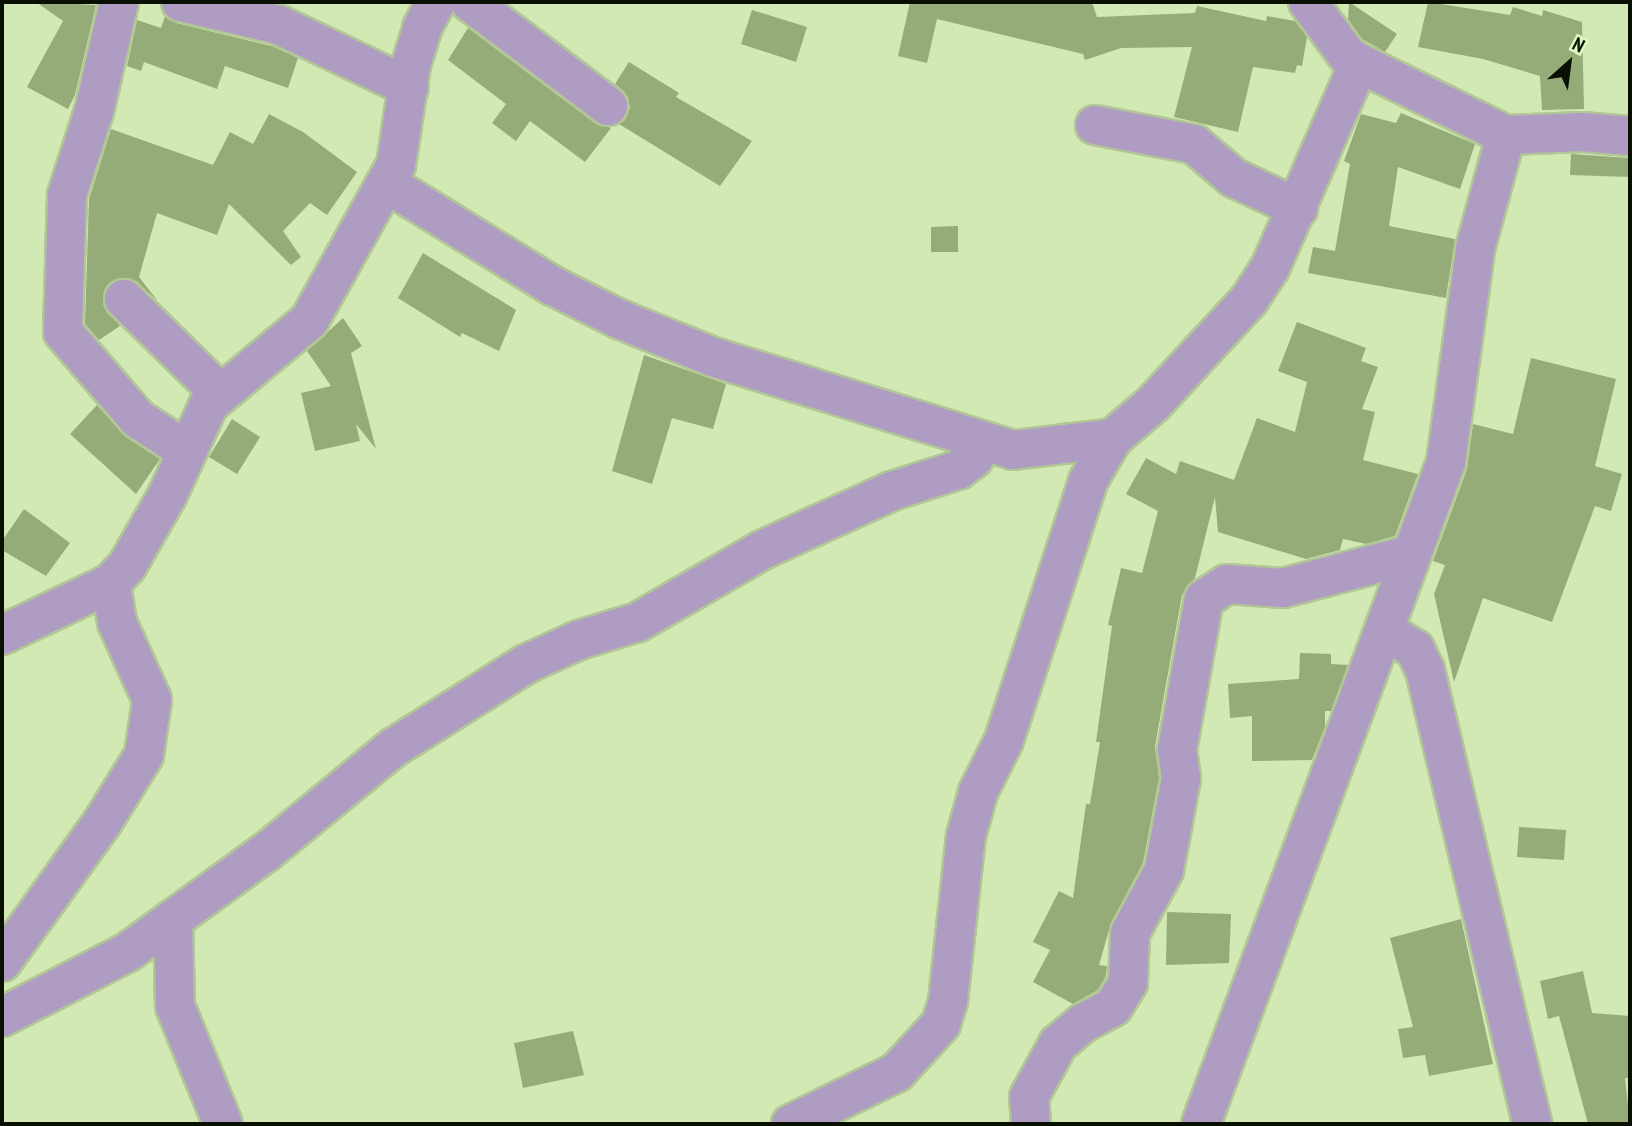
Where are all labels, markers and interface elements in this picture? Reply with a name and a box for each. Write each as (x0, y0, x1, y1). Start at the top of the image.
north arrow (1534, 28, 1604, 98)
text: N (1569, 31, 1589, 57)

